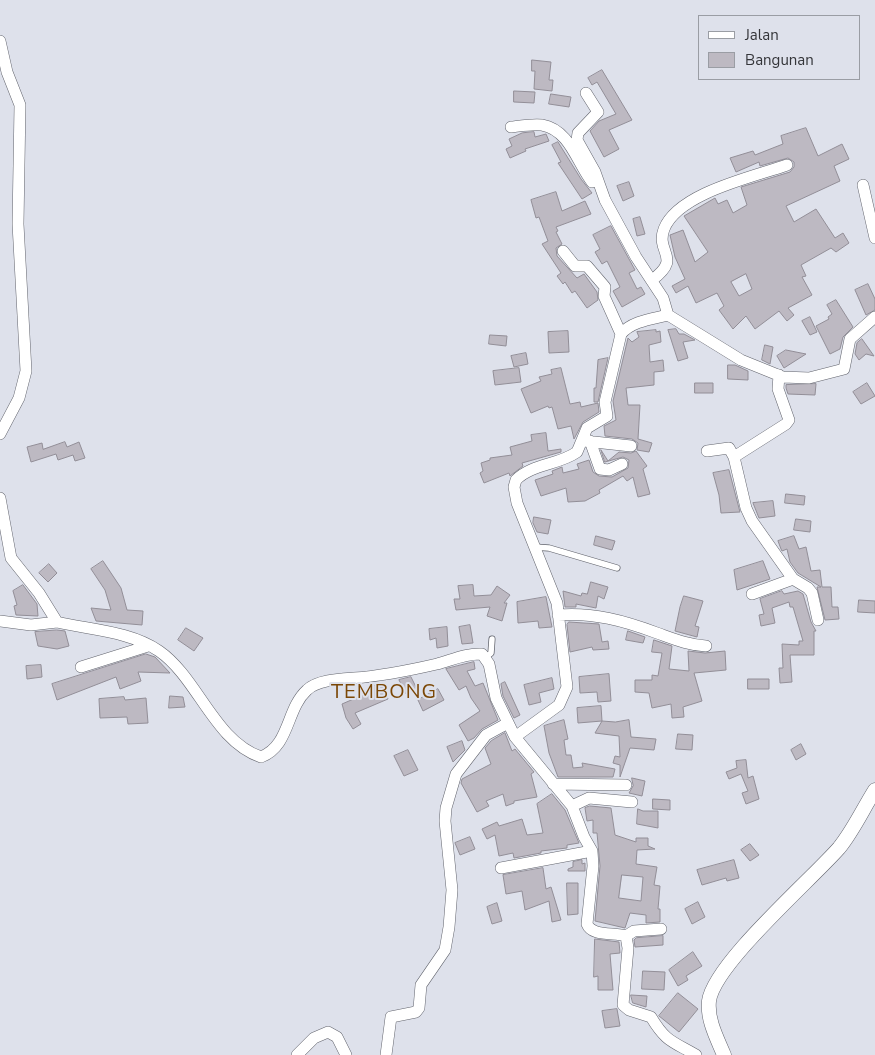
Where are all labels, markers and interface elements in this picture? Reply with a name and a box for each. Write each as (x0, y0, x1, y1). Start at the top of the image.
legend (698, 15, 860, 80)
text: Jalan (745, 25, 779, 45)
text: Bangunan (745, 50, 814, 70)
district label: TEMBONG (330, 681, 438, 705)

